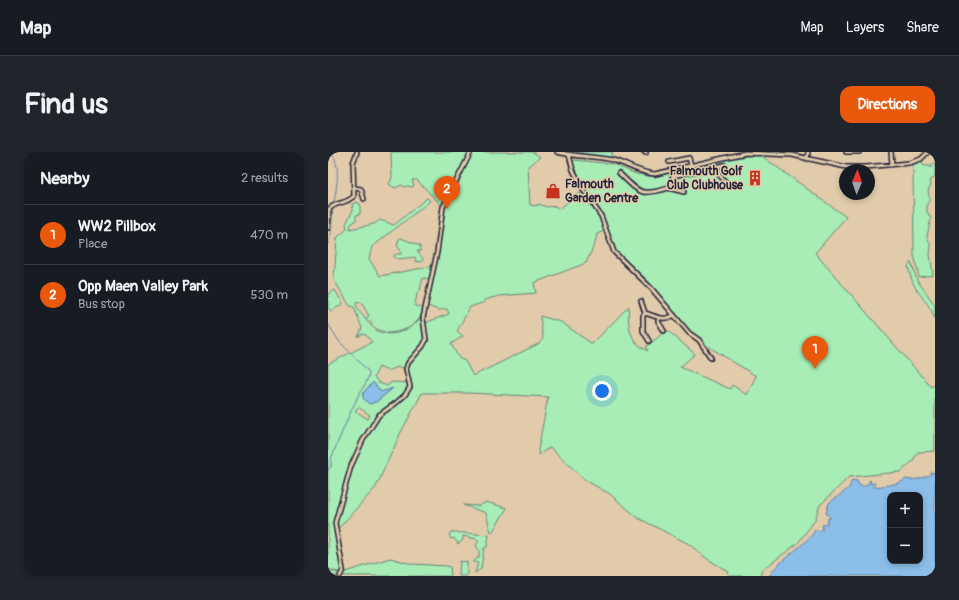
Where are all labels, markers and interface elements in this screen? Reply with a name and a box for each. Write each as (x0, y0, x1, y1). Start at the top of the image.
text: Map (20, 16, 51, 40)
text: Map (801, 19, 824, 36)
text: Layers (846, 19, 884, 36)
text: Share (906, 19, 939, 36)
button: Directions (840, 86, 935, 123)
text: Find us (24, 87, 108, 122)
place label: Falmouth Golf Club Clubhouse (667, 164, 744, 193)
north arrow (839, 164, 875, 200)
text: Nearby (40, 168, 89, 189)
building icon: Falmouth Golf Club Clubhouse (746, 169, 764, 187)
text: 2 results (241, 170, 288, 186)
pin: 2 (434, 176, 460, 209)
place label: Falmouth Garden Centre (565, 177, 639, 206)
shop icon: Falmouth Garden Centre (544, 182, 562, 200)
text: WW2 Pillbox (78, 217, 156, 236)
text: 1 (50, 227, 56, 243)
text: 470 m (250, 227, 288, 243)
text: Place (78, 236, 107, 252)
text: Opp Maen Valley Park (78, 277, 208, 296)
text: 2 (49, 287, 57, 303)
text: 530 m (250, 287, 288, 303)
text: Bus stop (78, 296, 125, 312)
pin: 1 (802, 336, 828, 369)
your location (592, 381, 612, 401)
map controls (887, 492, 923, 564)
button: + (887, 492, 923, 528)
button: − (887, 528, 923, 564)

